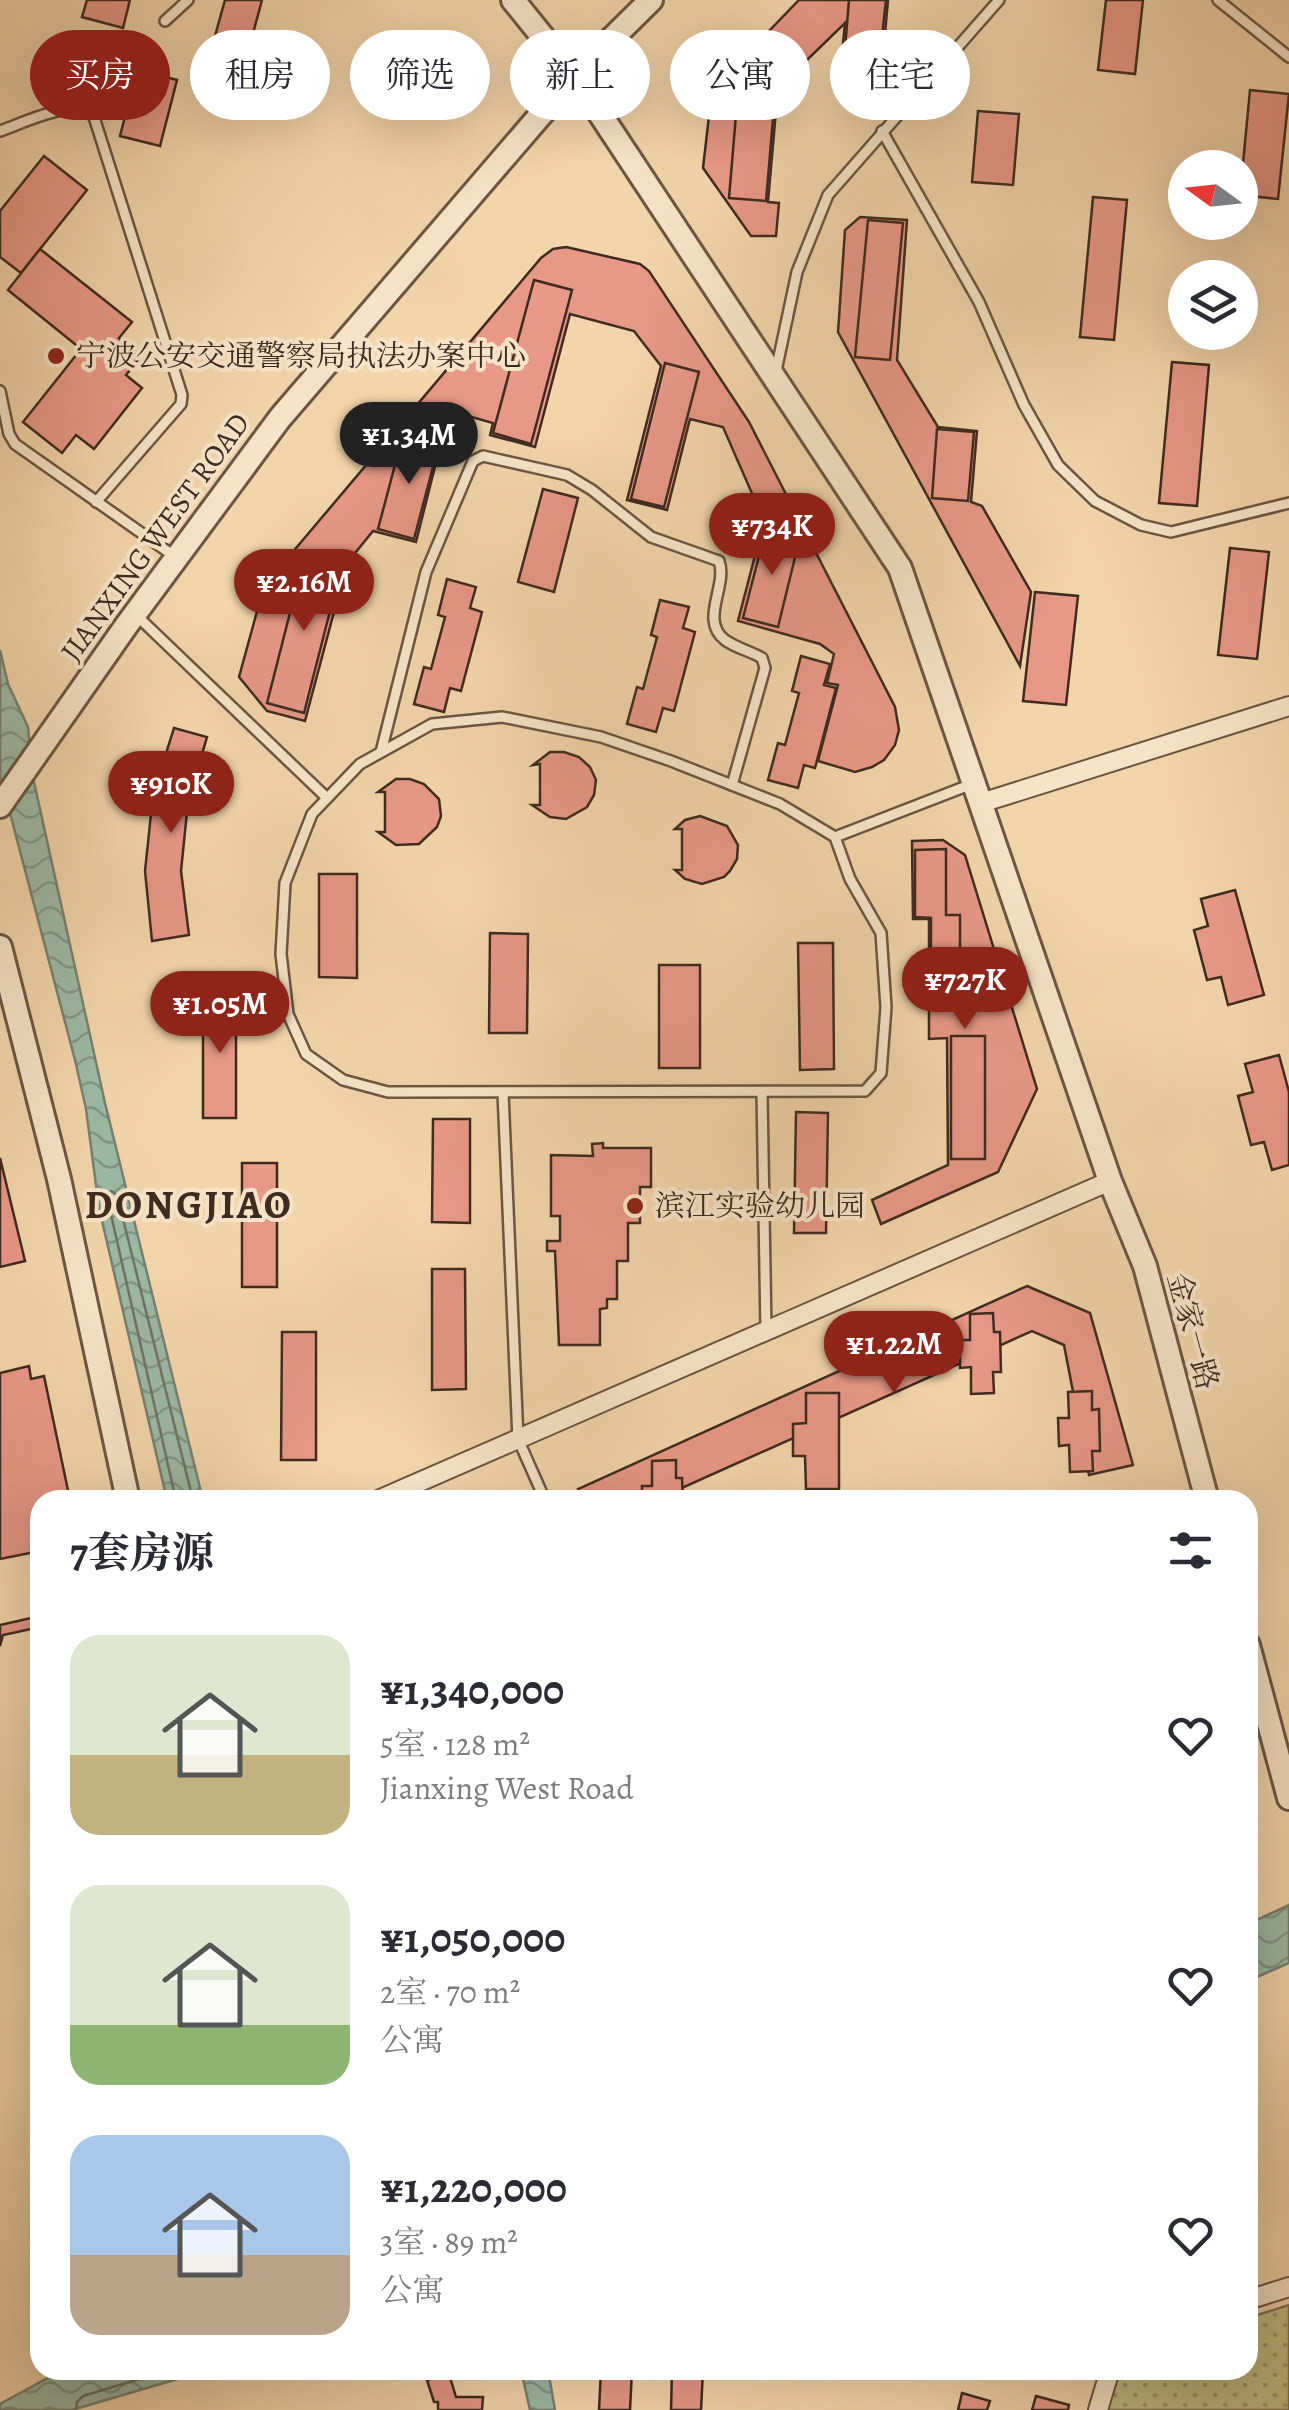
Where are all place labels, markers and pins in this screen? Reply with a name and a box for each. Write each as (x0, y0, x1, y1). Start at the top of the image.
place label: 宁波公安交通警察局执法办案中心 (76, 336, 526, 376)
marker: 宁波公安交通警察局执法办案中心 (45, 345, 67, 367)
pin: ¥1.34M (328, 402, 490, 487)
pin: ¥734K (702, 493, 842, 578)
pin: ¥2.16M (223, 549, 385, 634)
pin: ¥910K (101, 751, 241, 836)
pin: ¥727K (895, 947, 1035, 1032)
pin: ¥1.05M (139, 971, 301, 1056)
place label: 滨江实验幼儿园 (655, 1186, 865, 1226)
marker: 滨江实验幼儿园 (624, 1195, 646, 1217)
pin: ¥1.22M (813, 1311, 975, 1396)

